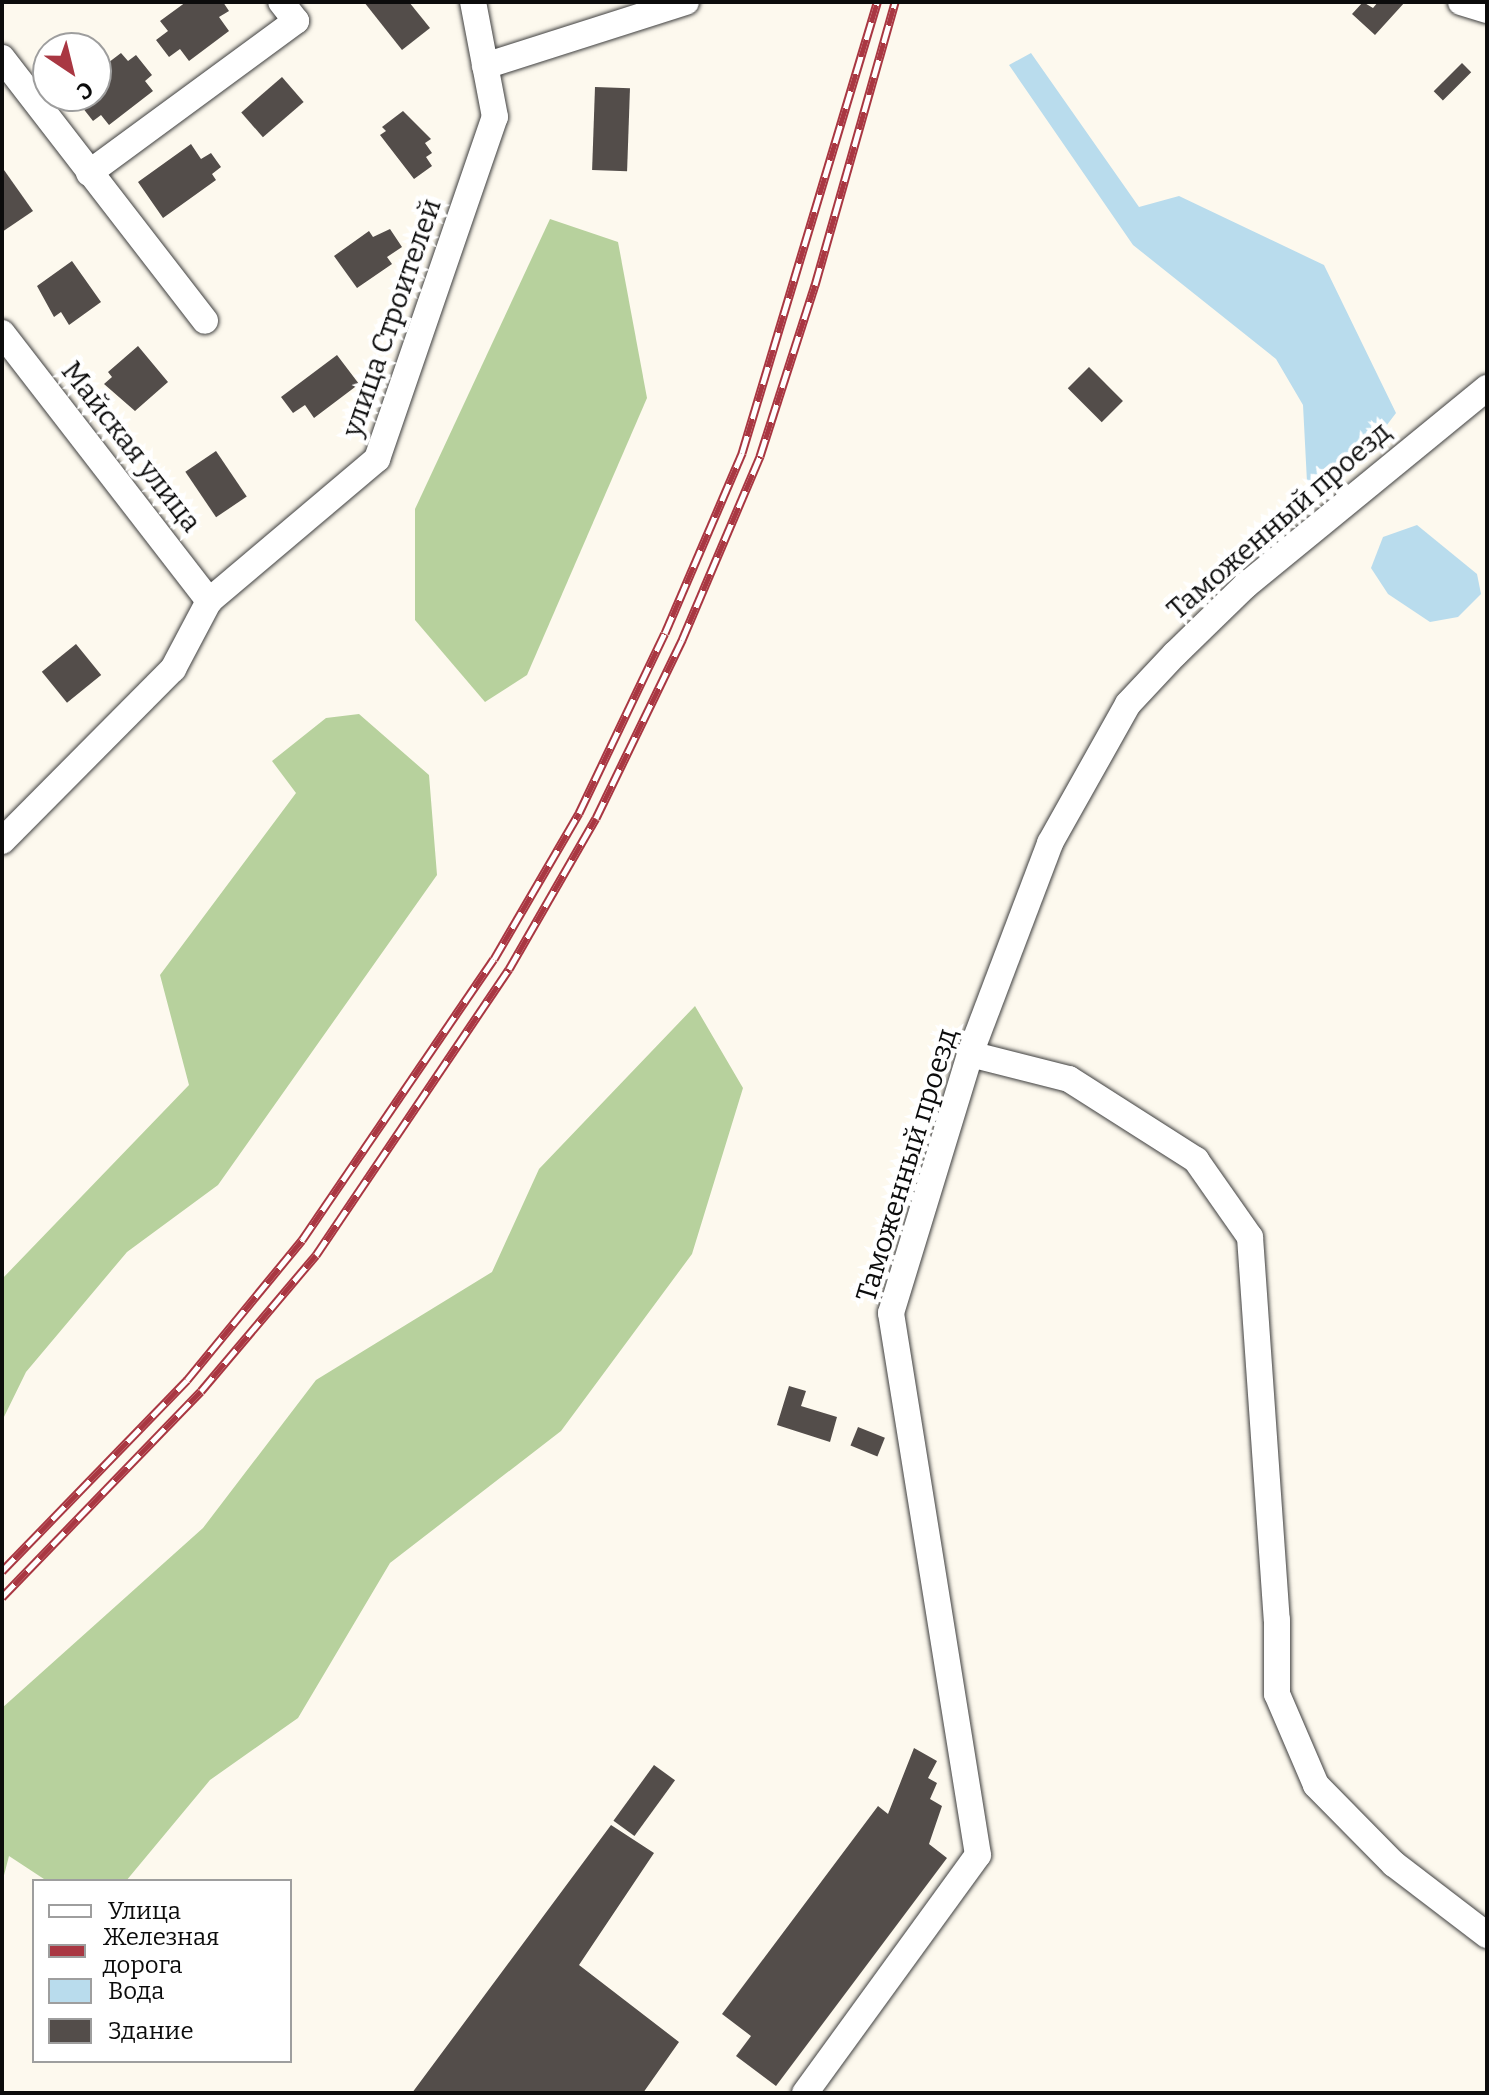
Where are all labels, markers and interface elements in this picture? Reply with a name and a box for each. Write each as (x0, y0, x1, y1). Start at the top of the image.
north arrow (32, 32, 112, 112)
text: С (71, 75, 98, 105)
street label: улица Строителей (336, 195, 448, 441)
street label: Майская улица (54, 355, 208, 539)
street label: Таможенный проезд (1161, 415, 1397, 627)
street label: Таможенный проезд (849, 1024, 965, 1306)
legend (32, 1879, 292, 2063)
text: Улица (108, 1897, 181, 1925)
text: Железная дорога (102, 1923, 219, 1979)
text: Вода (108, 1977, 164, 2005)
text: Здание (108, 2017, 194, 2045)

